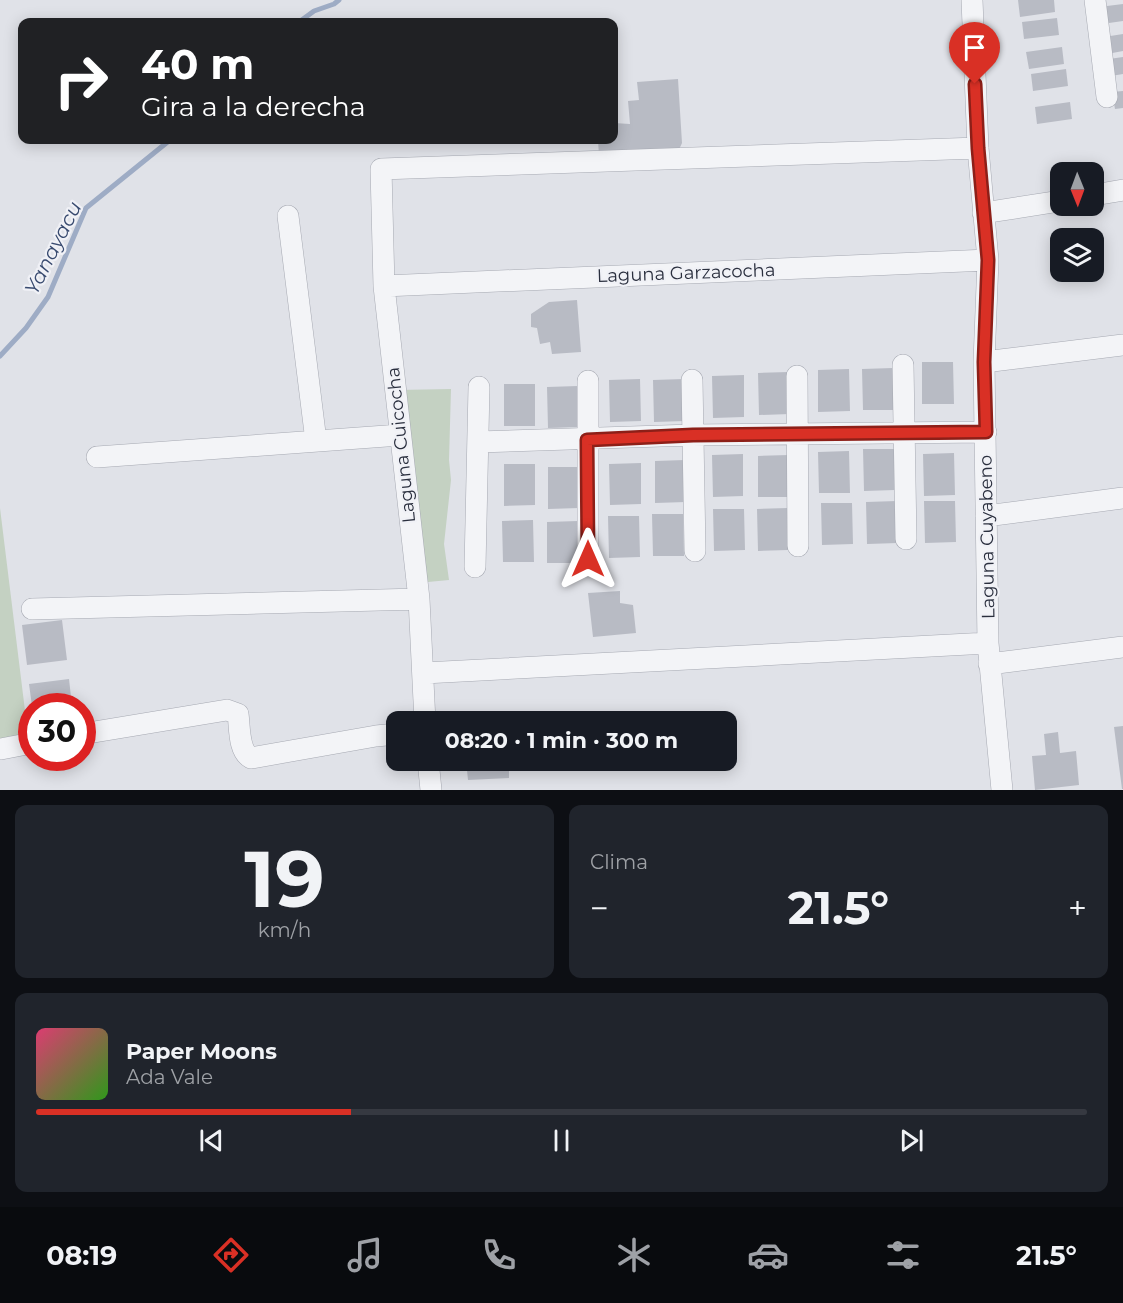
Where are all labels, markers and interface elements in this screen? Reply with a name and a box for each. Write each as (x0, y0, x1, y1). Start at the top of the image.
pin (949, 22, 1000, 84)
icon: arrive (958, 31, 991, 64)
text: 40 m (141, 38, 254, 90)
icon: right (42, 42, 120, 120)
text: Gira a la derecha (141, 90, 366, 123)
north arrow (1050, 162, 1104, 216)
map controls (1050, 162, 1104, 282)
water label: Yanayacu (19, 197, 87, 299)
button: layers (1050, 228, 1104, 282)
street label: Laguna Garzacocha (596, 259, 776, 287)
street label: Laguna Cuicocha (382, 366, 420, 524)
street label: Laguna Cuyabeno (975, 455, 999, 619)
position arrow (556, 527, 620, 591)
speed limit sign: 30 (18, 693, 96, 771)
text: 08:20 · 1 min · 300 m (445, 727, 678, 754)
text: 19 (244, 831, 325, 927)
text: Clima (590, 850, 648, 874)
text: 21.5° (788, 880, 889, 935)
text: − (590, 888, 609, 928)
text: + (1068, 888, 1087, 928)
text: km/h (258, 918, 311, 942)
text: Paper Moons (126, 1038, 277, 1065)
text: Ada Vale (126, 1065, 213, 1089)
icon: previous (195, 1124, 228, 1157)
icon: pause (545, 1124, 578, 1157)
icon: next (895, 1124, 928, 1157)
icon: directions (210, 1234, 252, 1276)
icon: music (344, 1234, 386, 1276)
icon: phone (478, 1234, 520, 1276)
icon: climate (613, 1234, 655, 1276)
icon: car (747, 1234, 789, 1276)
icon: filters (882, 1234, 924, 1276)
text: 08:19 (46, 1239, 117, 1272)
text: 21.5° (1016, 1239, 1077, 1272)

